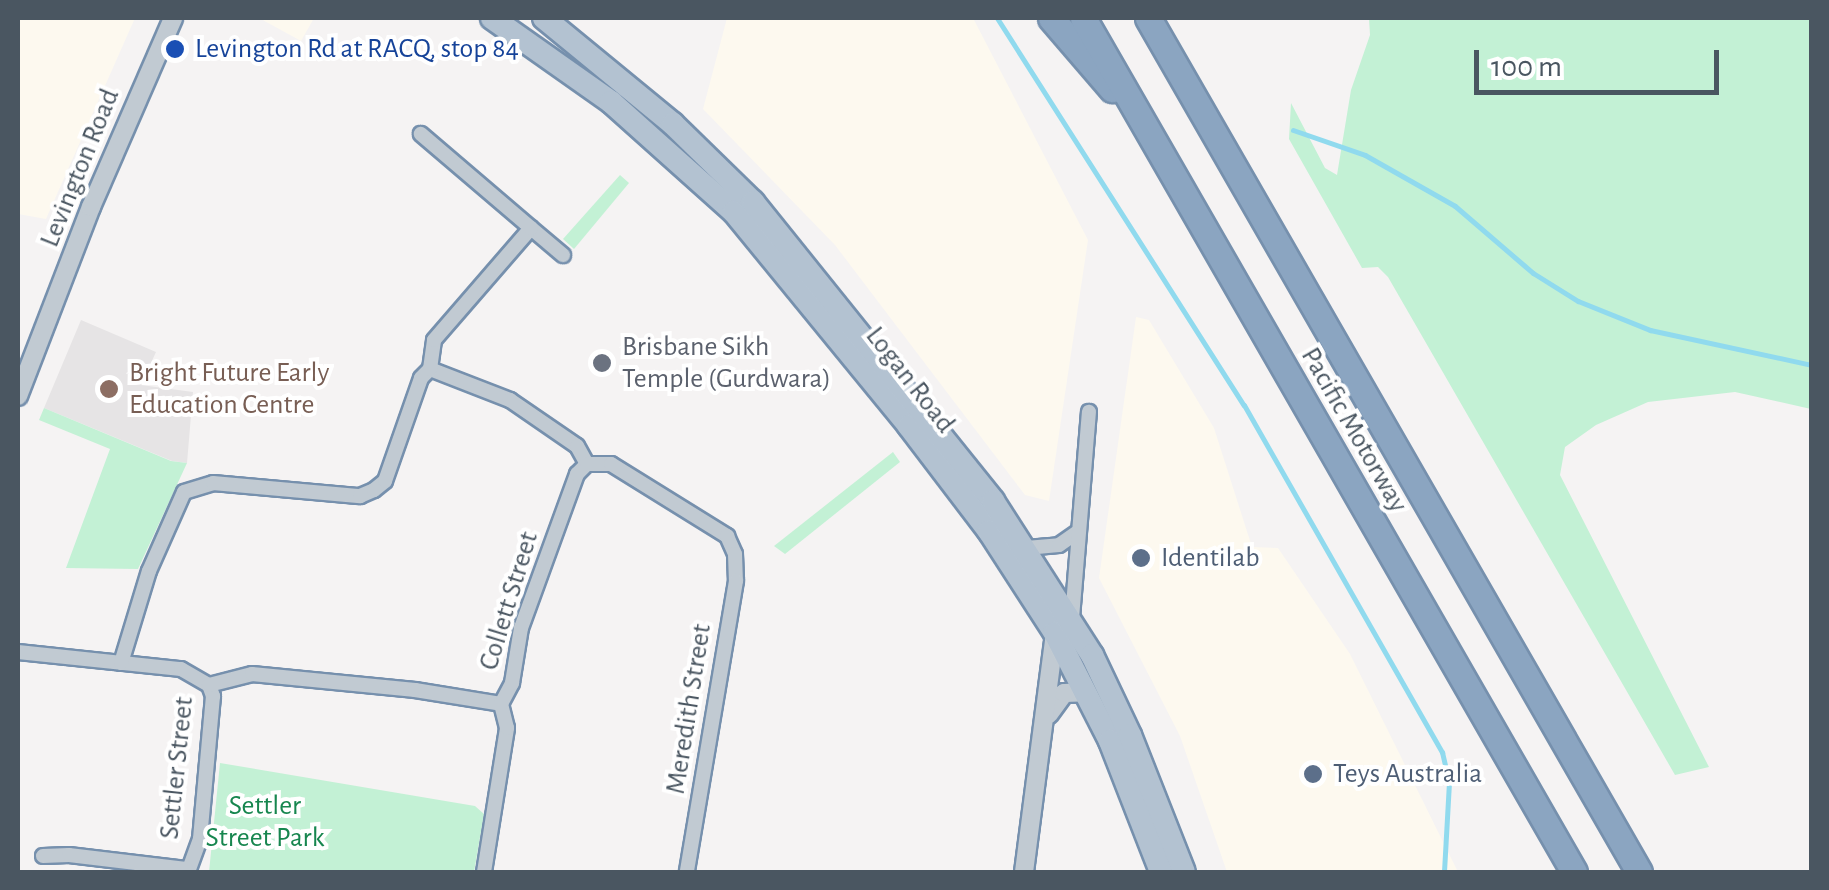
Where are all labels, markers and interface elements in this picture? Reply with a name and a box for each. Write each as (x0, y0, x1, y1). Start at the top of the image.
scale bar (1479, 30, 1724, 92)
place label: Levington Rd at RACQ, stop 84 (195, 32, 519, 66)
marker: Levington Rd at RACQ, stop 84 (164, 38, 186, 60)
text: 100 m (1491, 52, 1562, 82)
street label: Levington Road (33, 84, 127, 252)
street label: Logan Road (858, 320, 962, 440)
place label: Brisbane Sikh Temple (Gurdwara) (622, 330, 831, 396)
street label: Pacific Motorway (1293, 342, 1415, 518)
marker: Brisbane Sikh Temple (Gurdwara) (591, 352, 613, 374)
place label: Bright Future Early Education Centre (129, 356, 329, 422)
marker: Bright Future Early Education Centre (98, 378, 120, 400)
street label: Collett Street (472, 528, 546, 674)
place label: Identilab (1161, 541, 1260, 575)
marker: Identilab (1130, 547, 1152, 569)
street label: Meredith Street (659, 622, 719, 796)
street label: Settler Street (153, 695, 201, 841)
place label: Teys Australia (1333, 757, 1482, 791)
marker: Teys Australia (1302, 763, 1324, 785)
park label: Settler Street Park (206, 789, 324, 855)

